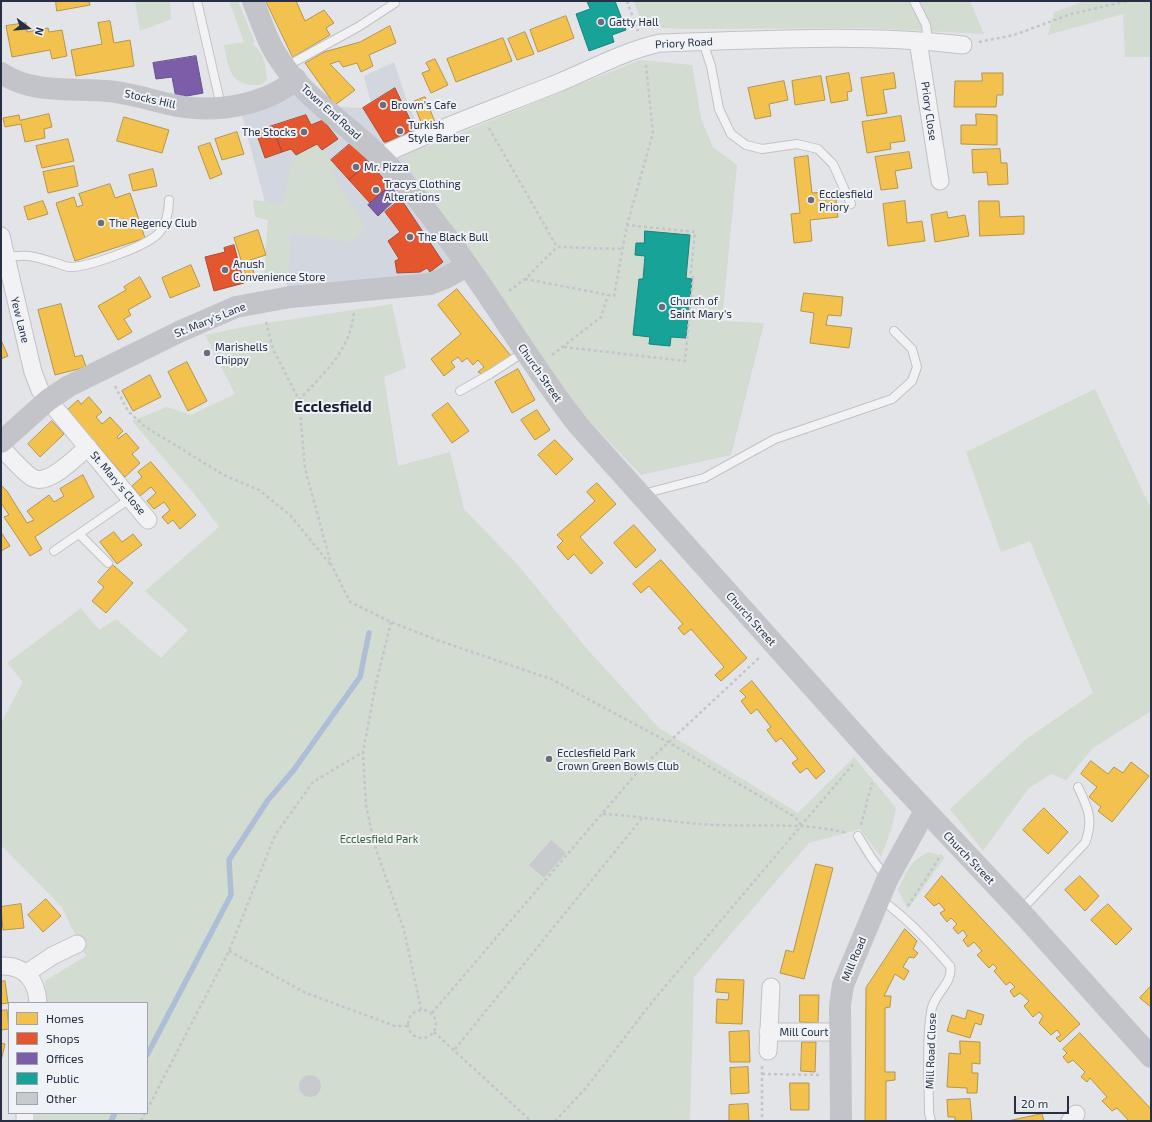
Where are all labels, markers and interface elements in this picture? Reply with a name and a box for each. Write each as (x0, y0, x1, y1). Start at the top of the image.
north arrow (8, 8, 48, 48)
place label: Gatty Hall (609, 15, 659, 29)
marker: Gatty Hall (596, 17, 606, 27)
text: N (33, 26, 47, 37)
street label: Priory Road (655, 35, 713, 51)
street label: Priory Close (918, 80, 940, 142)
street label: Town End Road (298, 82, 364, 142)
street label: Stocks Hill (123, 87, 177, 111)
place label: Brown's Cafe (391, 98, 456, 112)
marker: Brown's Cafe (378, 100, 388, 110)
place label: Turkish Style Barber (408, 118, 470, 144)
place label: The Stocks (242, 125, 296, 139)
marker: Turkish Style Barber (395, 126, 405, 136)
marker: The Stocks (299, 127, 309, 137)
place label: Mr. Pizza (364, 160, 409, 174)
marker: Mr. Pizza (351, 162, 361, 172)
place label: Tracys Clothing Alterations (384, 177, 461, 203)
marker: Tracys Clothing Alterations (371, 185, 381, 195)
place label: Ecclesfield Priory (819, 187, 873, 213)
marker: Ecclesfield Priory (806, 195, 816, 205)
place label: The Regency Club (109, 216, 197, 230)
marker: The Regency Club (96, 218, 106, 228)
place label: The Black Bull (418, 230, 488, 244)
marker: The Black Bull (405, 232, 415, 242)
place label: Anush Convenience Store (233, 257, 325, 283)
marker: Anush Convenience Store (220, 265, 230, 275)
place label: Church of Saint Mary's (670, 294, 732, 320)
street label: Yew Lane (8, 296, 32, 344)
street label: St. Mary's Lane (173, 300, 247, 340)
marker: Church of Saint Mary's (657, 302, 667, 312)
place label: Marishells Chippy (215, 340, 268, 366)
street label: Church Street (515, 341, 565, 405)
marker: Marishells Chippy (202, 348, 212, 358)
district label: Ecclesfield (294, 398, 372, 416)
street label: St. Mary's Close (88, 449, 148, 517)
street label: Church Street (723, 589, 779, 649)
place label: Ecclesfield Park Crown Green Bowls Club (557, 746, 679, 772)
marker: Ecclesfield Park Crown Green Bowls Club (544, 754, 554, 764)
street label: Church Street (941, 829, 997, 887)
park label: Ecclesfield Park (340, 832, 418, 846)
street label: Mill Road (839, 935, 869, 983)
legend (8, 1002, 148, 1114)
text: Homes (46, 1011, 84, 1025)
street label: Mill Road Close (923, 1013, 939, 1089)
street label: Mill Court (780, 1025, 828, 1039)
text: Shops (46, 1031, 80, 1045)
text: Offices (46, 1051, 83, 1065)
text: Public (46, 1071, 79, 1085)
scale bar (1016, 1088, 1071, 1114)
text: Other (46, 1091, 77, 1105)
text: 20 m (1021, 1096, 1048, 1110)

